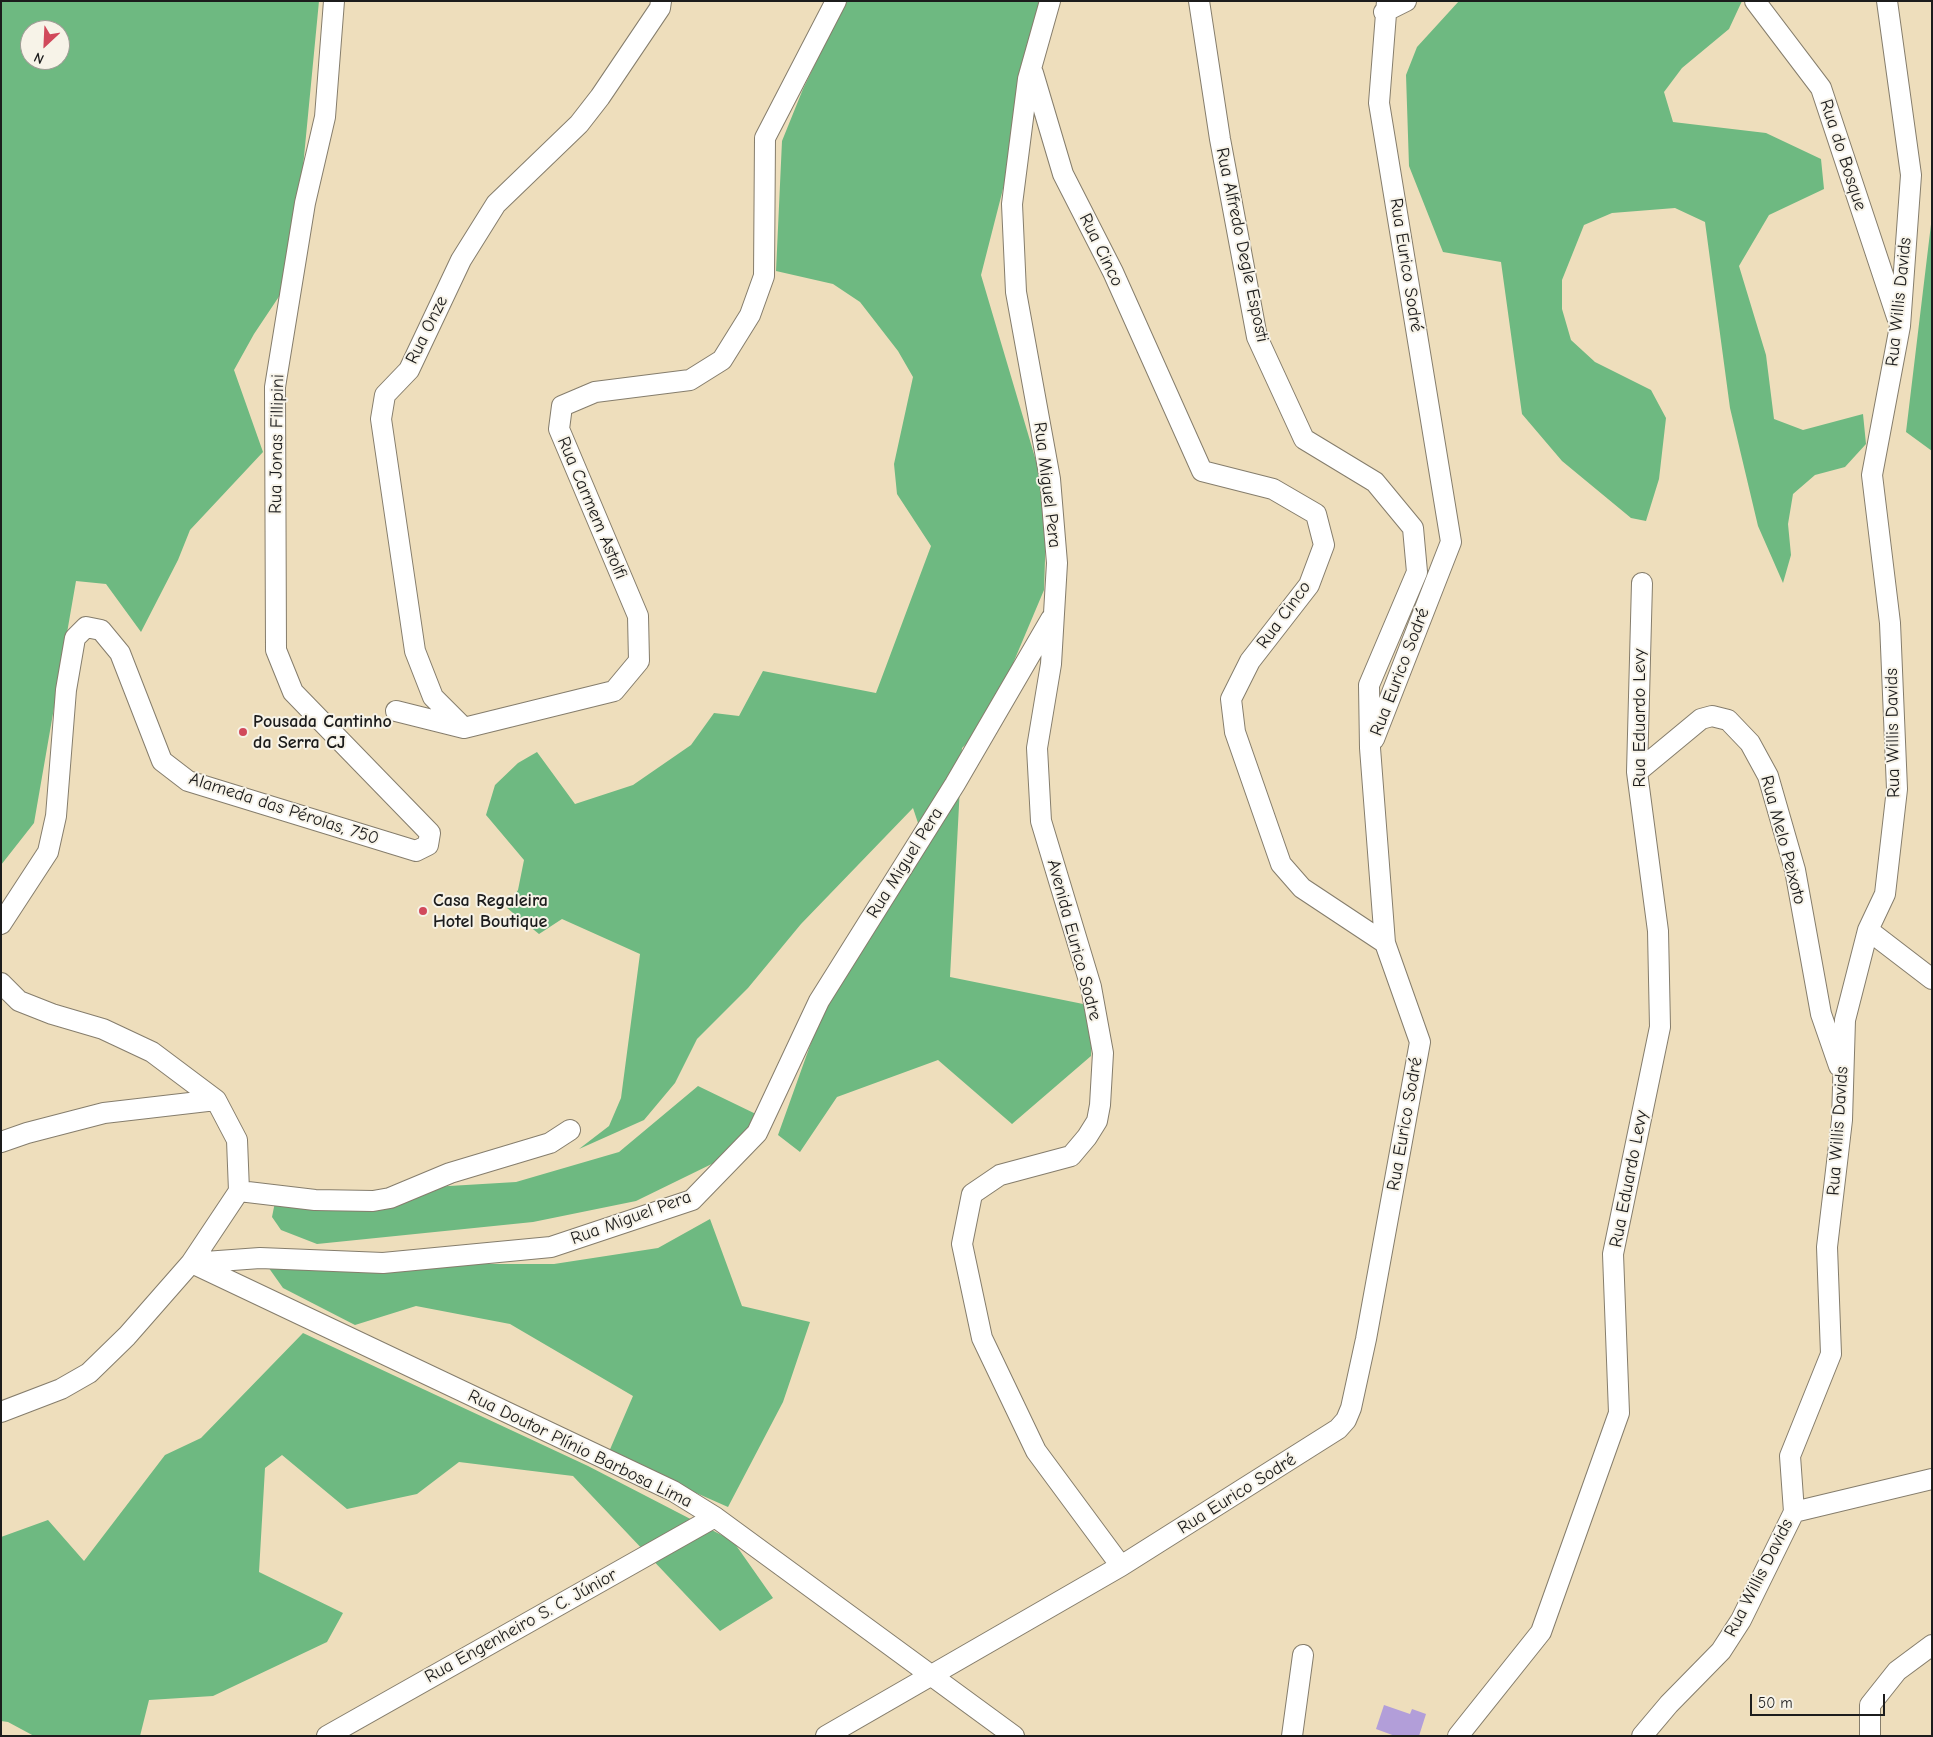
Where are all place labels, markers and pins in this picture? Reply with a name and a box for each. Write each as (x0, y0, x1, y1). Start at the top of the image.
place label: Pousada Cantinho da Serra CJ (253, 711, 392, 754)
marker: Pousada Cantinho da Serra CJ (237, 726, 249, 738)
place label: Casa Regaleira Hotel Boutique (433, 890, 548, 932)
marker: Casa Regaleira Hotel Boutique (417, 905, 429, 917)

